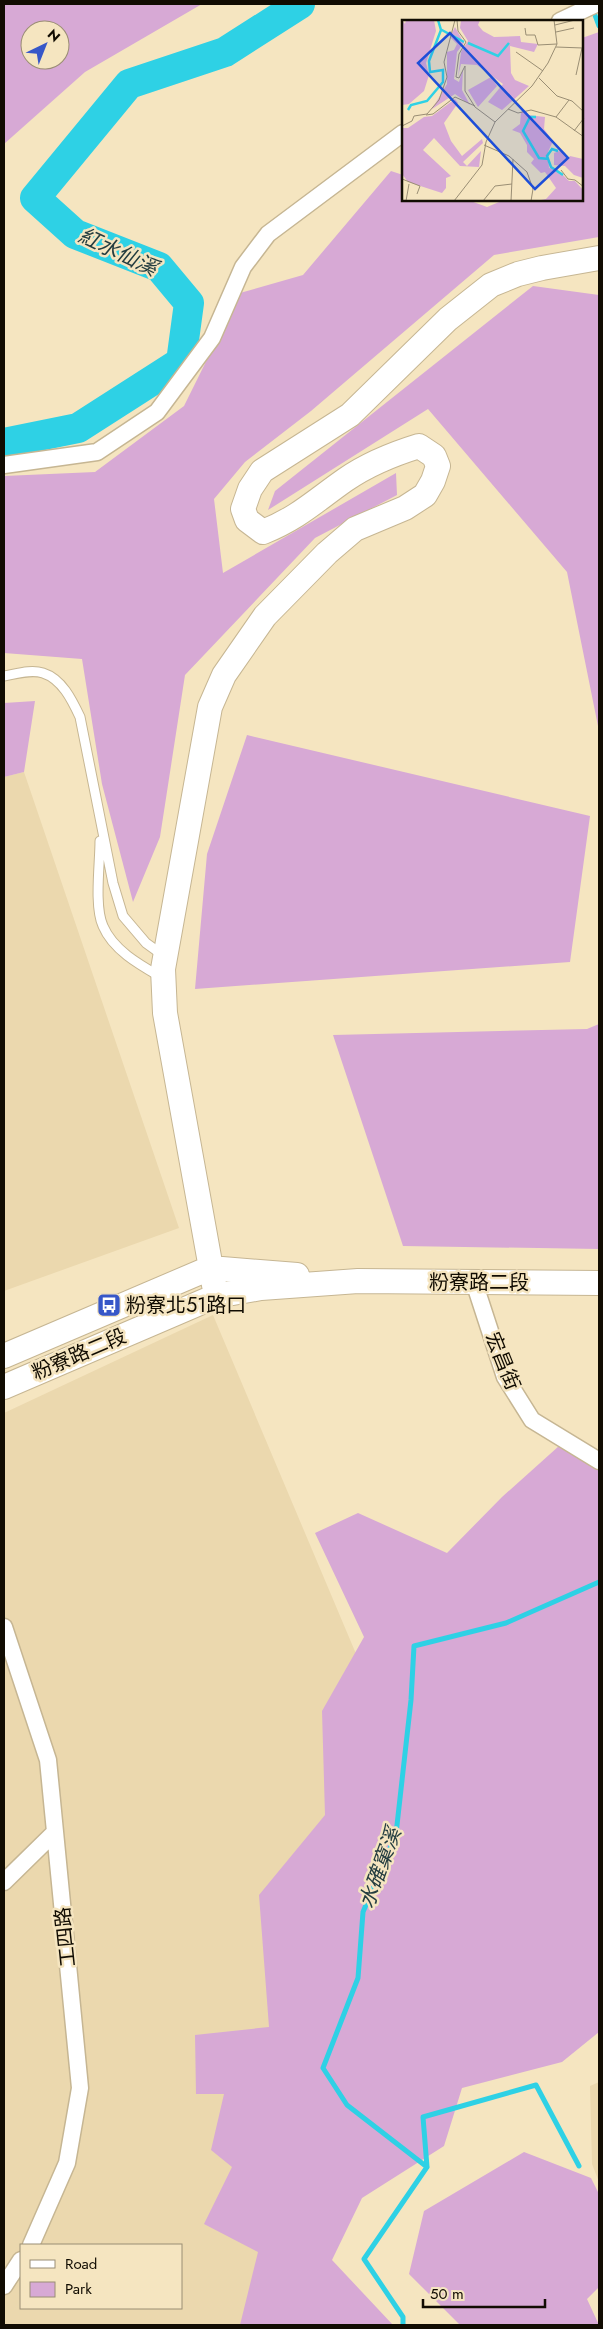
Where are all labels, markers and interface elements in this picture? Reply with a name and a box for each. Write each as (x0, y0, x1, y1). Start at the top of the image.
north arrow (20, 20, 70, 70)
inset map (402, 20, 583, 201)
text: N (43, 24, 65, 47)
water label: 紅水仙溪 (74, 221, 165, 285)
street label: 粉寮路二段 (429, 1268, 529, 1297)
place label: 粉寮北51路口 (126, 1291, 246, 1320)
bus stop icon: 粉寮北51路口 (96, 1292, 122, 1318)
street label: 粉寮路二段 (28, 1322, 131, 1387)
street label: 宏昌街 (478, 1328, 527, 1394)
water label: 水確窠溪 (352, 1821, 409, 1913)
street label: 工四路 (48, 1906, 83, 1968)
legend (20, 2244, 182, 2309)
text: Road (65, 2253, 97, 2275)
scale bar (423, 2276, 546, 2308)
text: Park (65, 2278, 92, 2300)
text: 50 m (430, 2283, 464, 2305)

